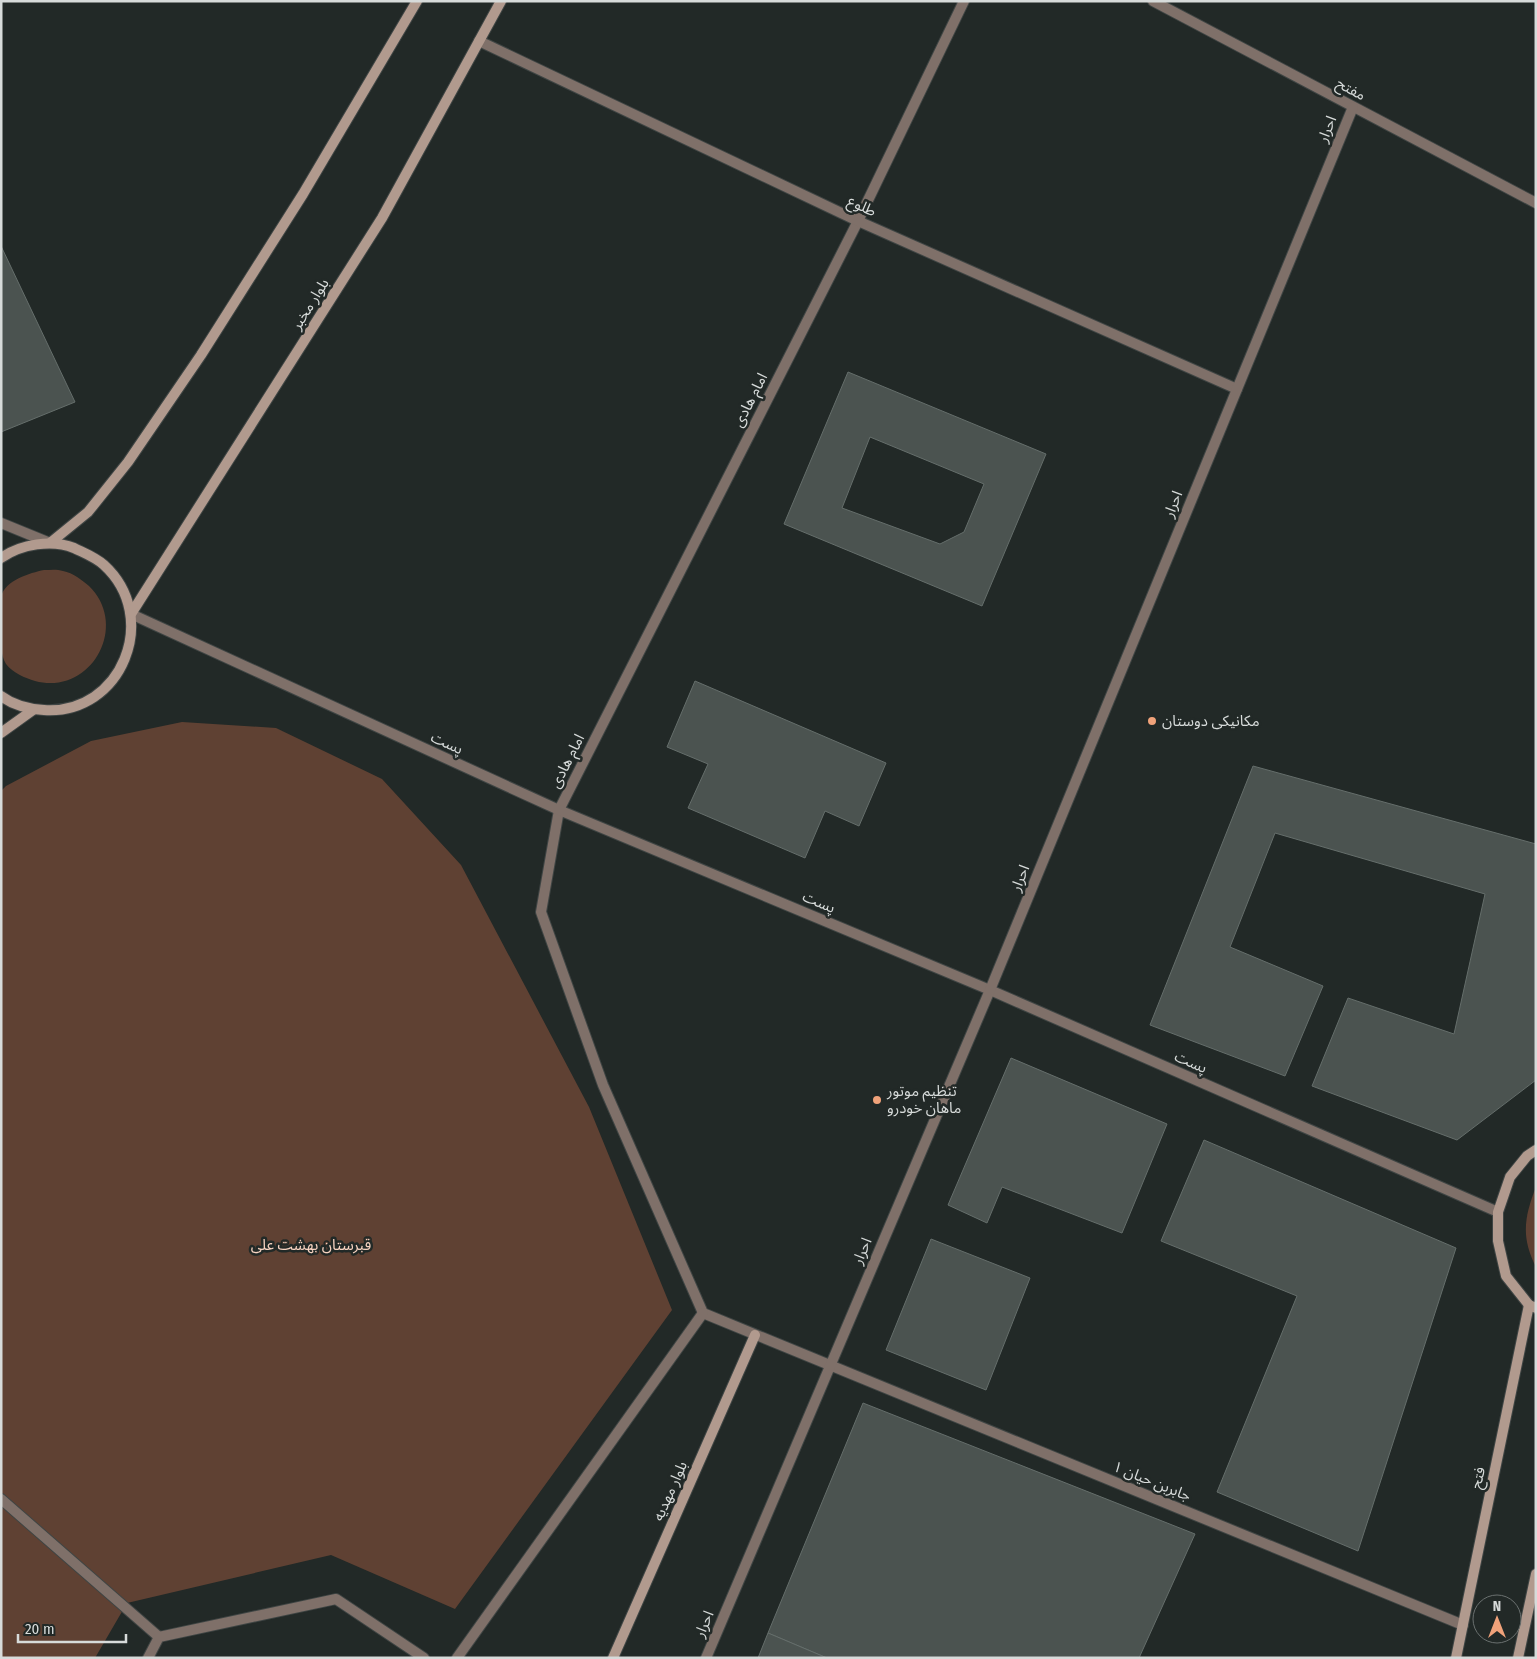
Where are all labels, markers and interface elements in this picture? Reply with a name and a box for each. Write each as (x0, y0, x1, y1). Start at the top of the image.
street label: مفتح (1332, 74, 1369, 107)
street label: احرار (1313, 113, 1340, 146)
street label: طلوع (844, 192, 879, 223)
street label: بلوار مخبر (287, 275, 333, 334)
street label: امام هادی (729, 370, 773, 431)
street label: احرار (1159, 488, 1186, 521)
place label: مکانیکی دوستان (1162, 712, 1260, 730)
marker: مکانیکی دوستان (1146, 715, 1158, 727)
street label: پست (427, 728, 466, 759)
street label: امام هادی (546, 731, 590, 792)
street label: احرار (1006, 862, 1033, 895)
street label: پست (800, 887, 838, 918)
street label: پست (1172, 1047, 1210, 1078)
place label: تنظیم موتور ماهان خودرو (886, 1082, 961, 1117)
marker: تنظیم موتور ماهان خودرو (871, 1094, 883, 1106)
street label: احرار (848, 1235, 876, 1268)
park label: قبرستان بهشت علی (251, 1236, 371, 1254)
street label: جابربن حیان ۱ (1110, 1457, 1194, 1505)
street label: بلوار مهدیه (649, 1458, 691, 1524)
street label: فتح (1467, 1465, 1492, 1491)
north arrow (1472, 1594, 1522, 1644)
text: N (1493, 1598, 1501, 1615)
street label: احرار (690, 1608, 718, 1641)
scale bar (18, 1612, 125, 1644)
text: 20 m (25, 1620, 55, 1638)

